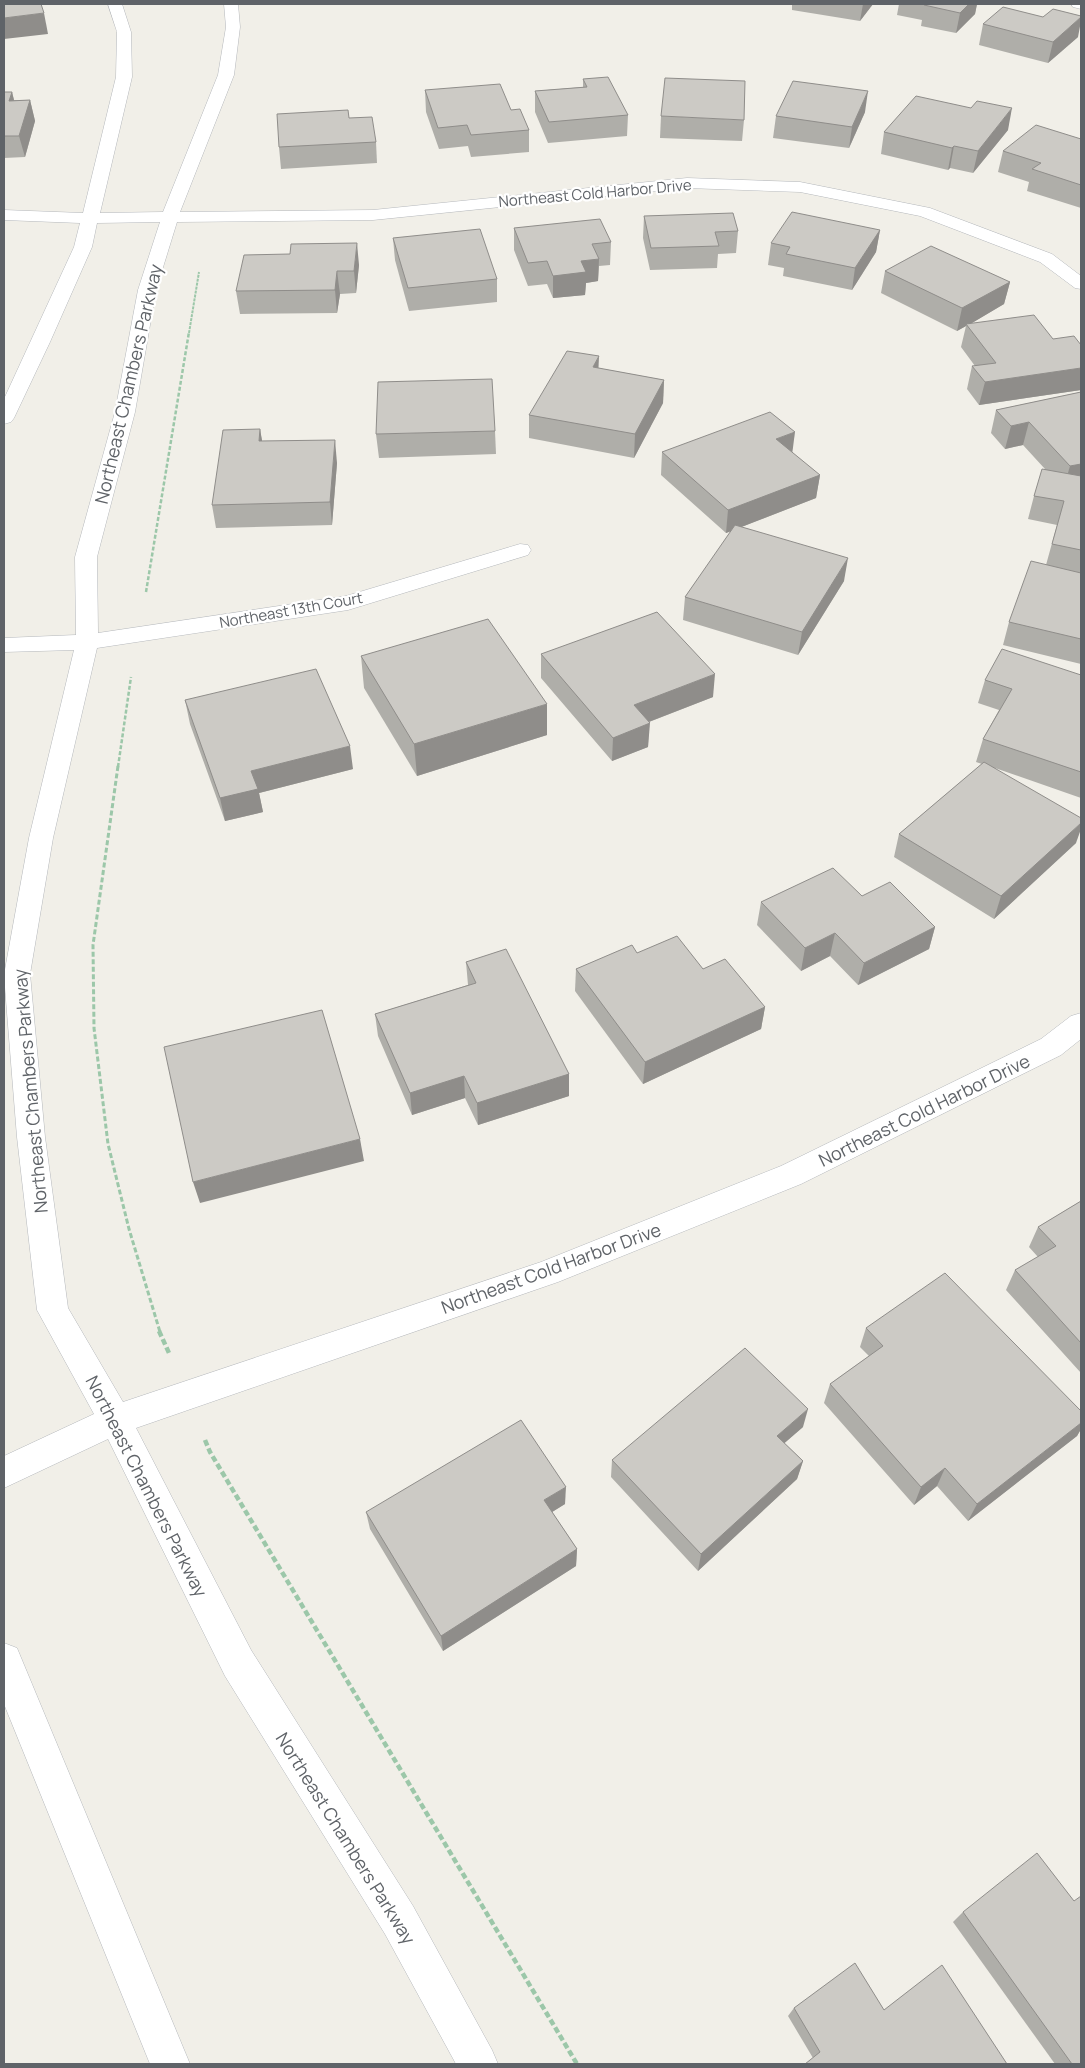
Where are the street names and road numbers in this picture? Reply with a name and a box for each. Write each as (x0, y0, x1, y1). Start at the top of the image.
street label: Northeast Cold Harbor Drive (498, 174, 693, 212)
street label: Northeast Chambers Parkway (89, 261, 167, 506)
street label: Northeast 13th Court (218, 587, 364, 633)
street label: Northeast Chambers Parkway (7, 967, 53, 1214)
street label: Northeast Cold Harbor Drive (814, 1048, 1034, 1172)
street label: Northeast Cold Harbor Drive (438, 1217, 664, 1319)
street label: Northeast Chambers Parkway (81, 1371, 214, 1601)
street label: Northeast Chambers Parkway (271, 1728, 421, 1949)

